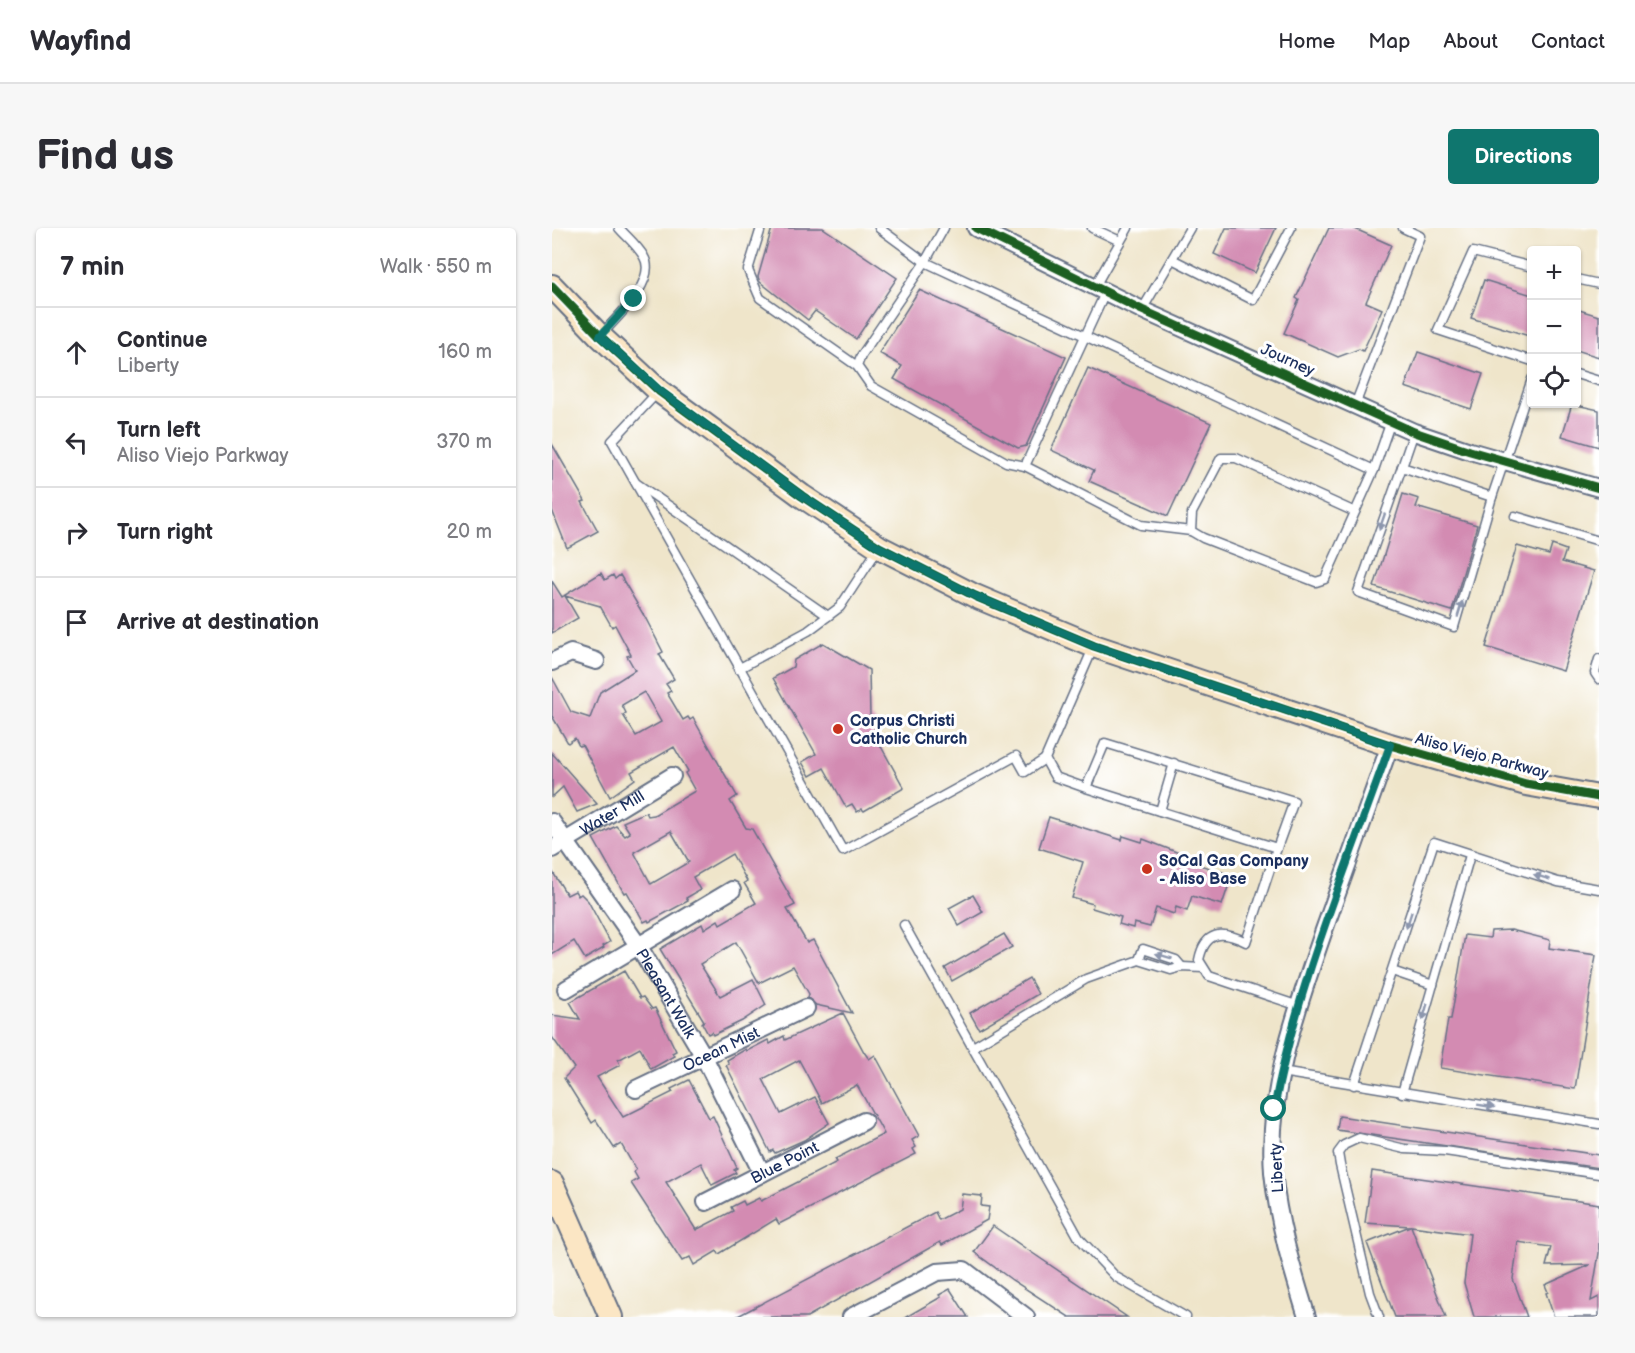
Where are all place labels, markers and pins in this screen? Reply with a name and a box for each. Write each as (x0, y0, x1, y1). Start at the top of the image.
place label: Corpus Christi Catholic Church (850, 712, 967, 749)
marker: Corpus Christi Catholic Church (831, 722, 845, 736)
place label: SoCal Gas Company - Aliso Base (1159, 852, 1309, 889)
marker: SoCal Gas Company - Aliso Base (1140, 862, 1154, 876)

